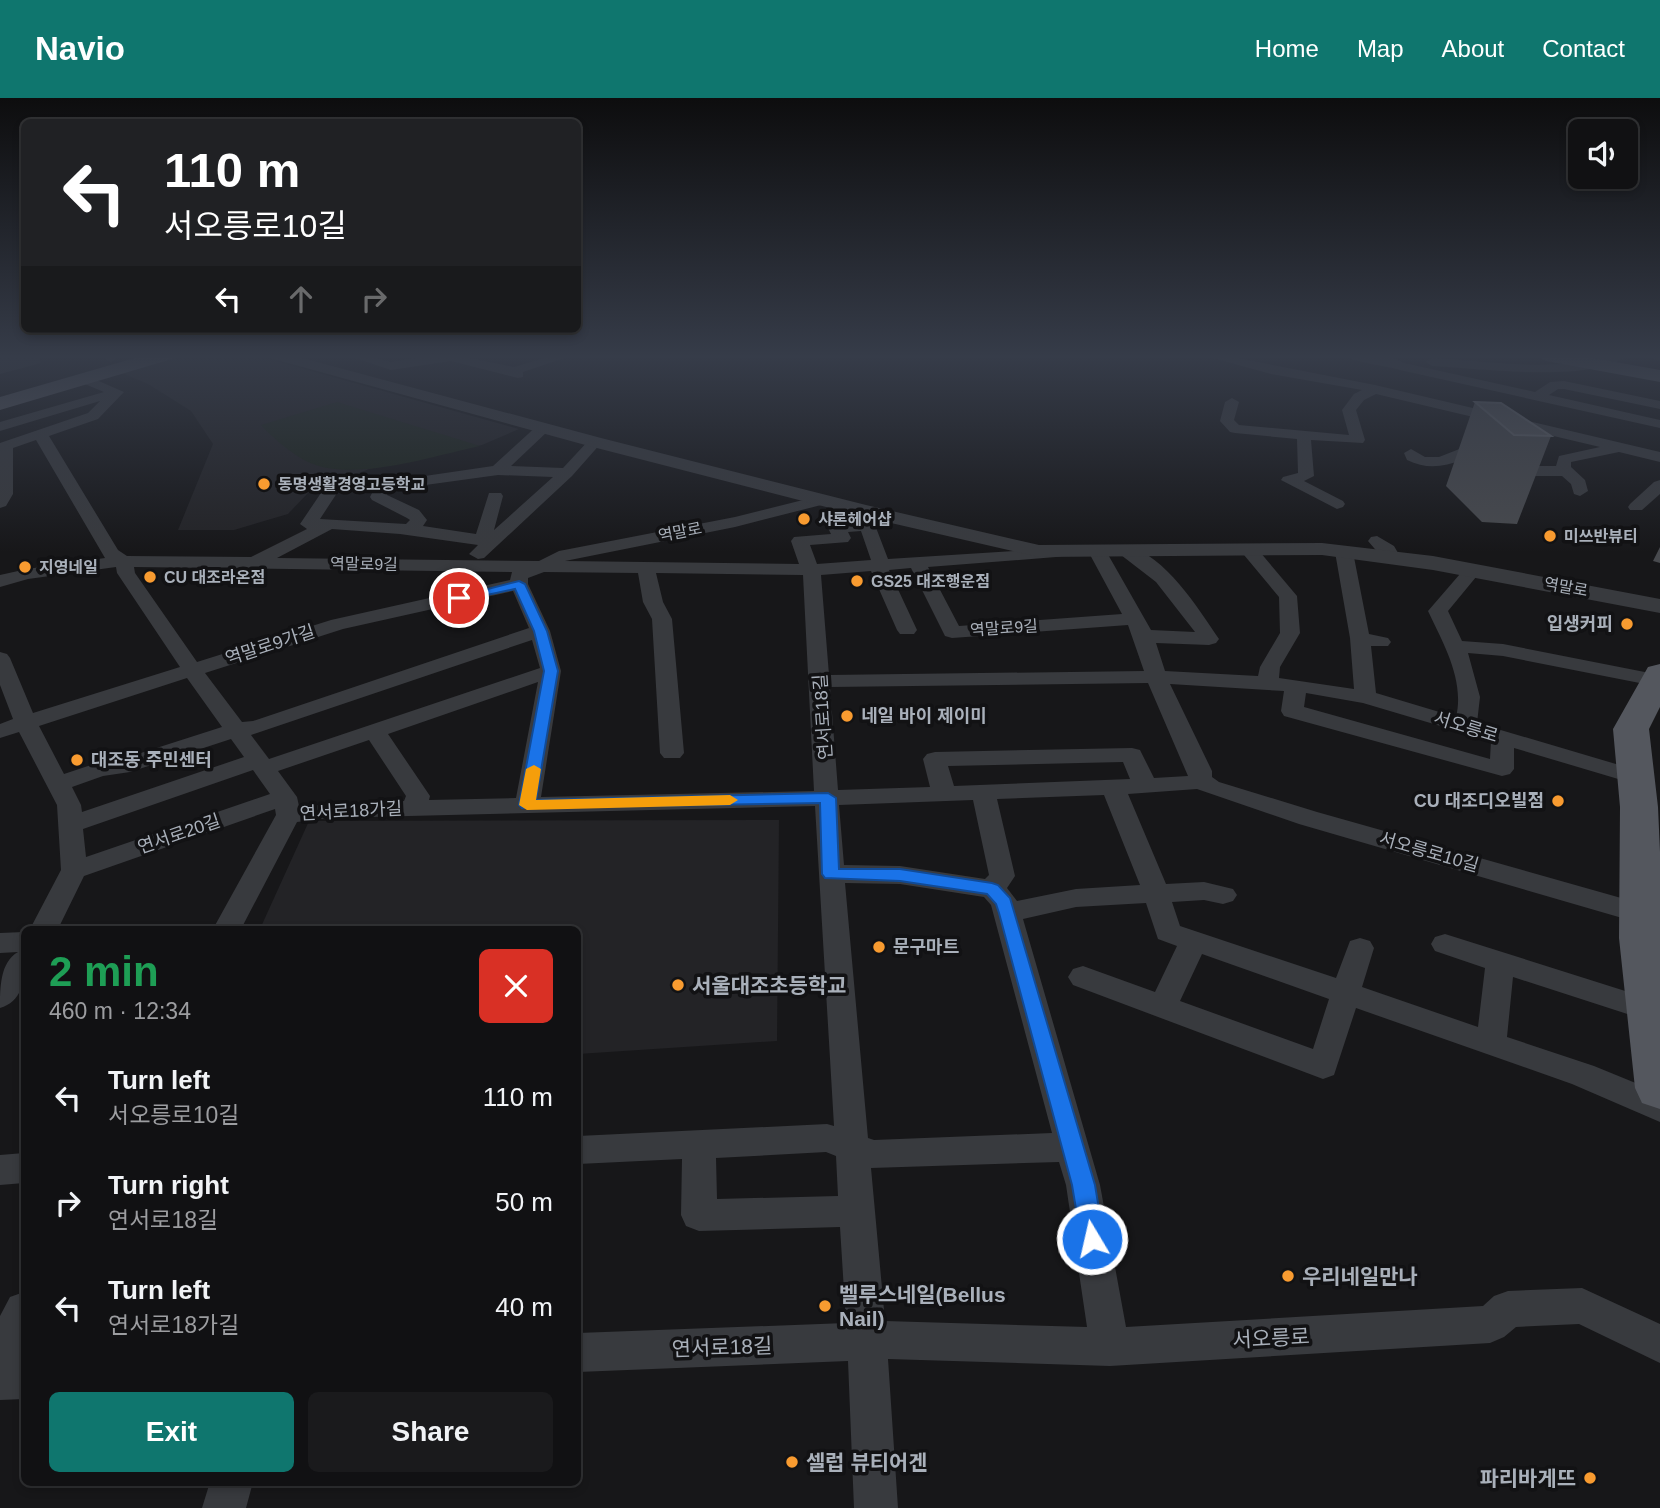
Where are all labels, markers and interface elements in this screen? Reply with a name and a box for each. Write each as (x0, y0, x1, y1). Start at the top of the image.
text: Navio (35, 30, 125, 67)
text: Home (1255, 35, 1319, 62)
text: Map (1357, 35, 1404, 62)
text: About (1442, 35, 1504, 62)
text: Contact (1542, 35, 1625, 62)
map controls (1568, 119, 1638, 189)
button: sound (1568, 119, 1638, 189)
text: 110 m (164, 143, 300, 197)
icon: left (49, 147, 140, 238)
text: 서오릉로10길 (164, 208, 347, 244)
icon: left (209, 280, 247, 318)
icon: ahead (282, 280, 320, 318)
icon: right (355, 280, 393, 318)
place label: 동명생활경영고등학교 (278, 475, 425, 493)
marker: 동명생활경영고등학교 (256, 476, 272, 492)
marker: 샤론헤어샵 (796, 511, 812, 527)
place label: 샤론헤어샵 (818, 511, 892, 528)
street label: 역말로 (657, 519, 704, 545)
marker: 미쓰반뷰티 (1542, 528, 1558, 544)
place label: 미쓰반뷰티 (1564, 528, 1638, 545)
street label: 역말로9길 (330, 555, 398, 573)
marker: 지영네일 (17, 559, 33, 575)
place label: 지영네일 (39, 559, 98, 576)
pin (429, 568, 489, 628)
marker: CU 대조라온점 (142, 569, 158, 585)
place label: CU 대조라온점 (164, 569, 265, 586)
marker: GS25 대조행운점 (849, 573, 865, 589)
place label: GS25 대조행운점 (871, 573, 990, 590)
street label: 역말로 (1543, 575, 1589, 599)
icon: arrive (440, 579, 478, 617)
place label: 입생커피 (1547, 614, 1613, 634)
marker: 입생커피 (1619, 616, 1635, 632)
street label: 역말로9길 (970, 617, 1038, 639)
street label: 역말로9가길 (223, 621, 317, 669)
street label: 연서로18길 (810, 673, 836, 761)
place label: 네일 바이 제이미 (861, 706, 987, 726)
marker: 네일 바이 제이미 (839, 708, 855, 724)
street label: 서오릉로 (1431, 708, 1501, 746)
place label: 대조동 주민센터 (91, 750, 212, 770)
marker: 대조동 주민센터 (69, 752, 85, 768)
place label: CU 대조디오빌점 (1414, 791, 1544, 811)
marker: CU 대조디오빌점 (1550, 793, 1566, 809)
street label: 연서로18가길 (299, 798, 403, 824)
street label: 연서로20길 (135, 811, 223, 857)
street label: 서오릉로10길 (1377, 828, 1481, 876)
place label: 문구마트 (893, 937, 959, 957)
marker: 문구마트 (871, 939, 887, 955)
text: 2 min (49, 948, 159, 995)
button: close (479, 949, 553, 1023)
place label: 서울대조초등학교 (692, 974, 847, 997)
marker: 서울대조초등학교 (670, 977, 686, 993)
text: 460 m · 12:34 (49, 998, 191, 1024)
text: Turn left (108, 1065, 210, 1095)
icon: left (49, 1079, 87, 1117)
text: 110 m (483, 1082, 553, 1112)
text: 서오릉로10길 (108, 1102, 239, 1128)
text: Turn right (108, 1170, 229, 1200)
icon: right (49, 1184, 87, 1222)
text: 50 m (495, 1187, 553, 1217)
position arrow (1055, 1202, 1129, 1276)
text: 연서로18길 (108, 1207, 218, 1233)
place label: 우리네일만나 (1302, 1265, 1418, 1288)
marker: 우리네일만나 (1280, 1268, 1296, 1284)
text: Turn left (108, 1275, 210, 1305)
place label: 벨루스네일(Bellus Nail) (839, 1283, 1006, 1330)
icon: left (49, 1289, 87, 1327)
text: 40 m (495, 1292, 553, 1322)
marker: 벨루스네일(Bellus Nail) (817, 1298, 833, 1314)
text: 연서로18가길 (108, 1312, 239, 1338)
street label: 서오릉로 (1232, 1324, 1310, 1352)
street label: 연서로18길 (671, 1334, 773, 1360)
button: Exit (49, 1392, 294, 1472)
button: Share (308, 1392, 553, 1472)
place label: 셀럽 뷰티어겐 (806, 1451, 928, 1474)
marker: 셀럽 뷰티어겐 (784, 1454, 800, 1470)
place label: 파리바게뜨 (1479, 1467, 1576, 1490)
marker: 파리바게뜨 (1582, 1470, 1598, 1486)

